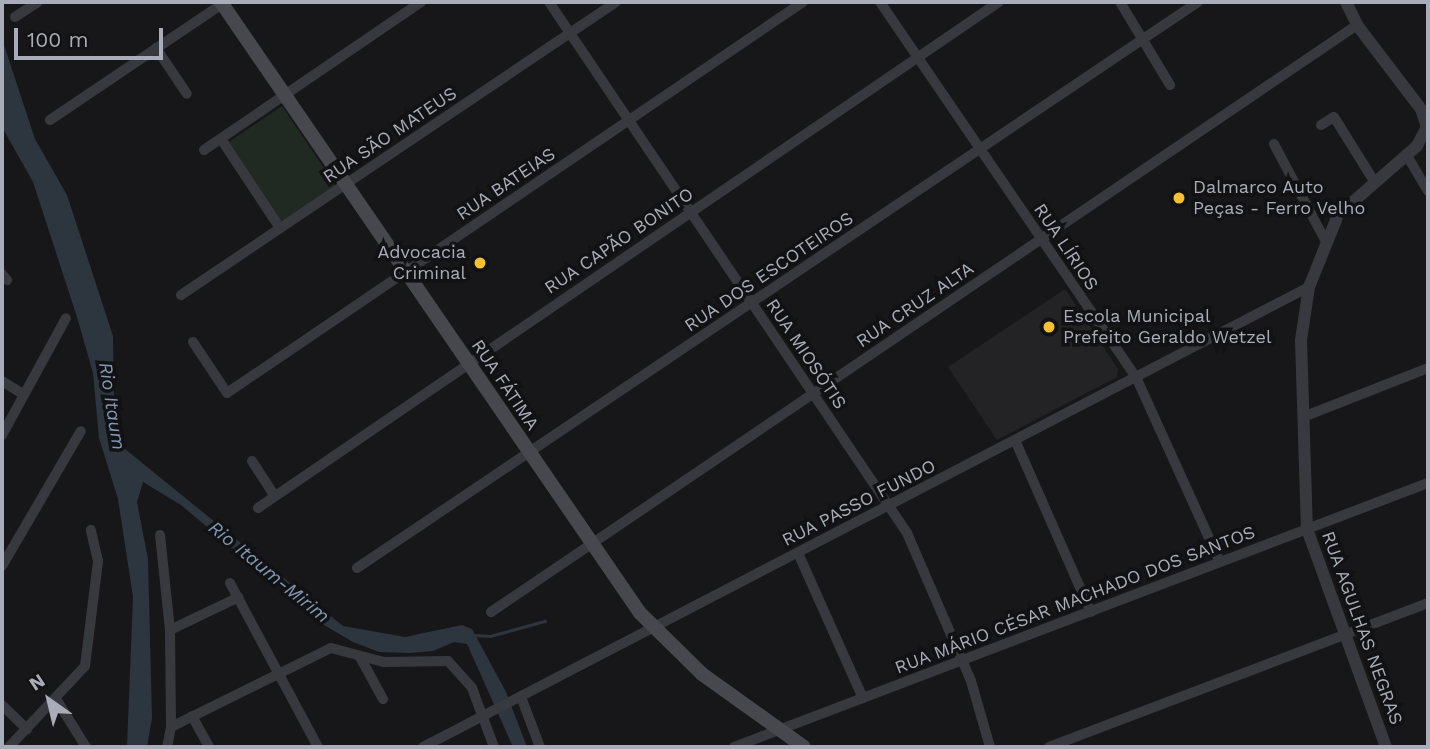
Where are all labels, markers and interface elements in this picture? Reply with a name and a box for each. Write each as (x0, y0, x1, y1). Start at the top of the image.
scale bar (18, 14, 166, 58)
text: 100 m (27, 27, 89, 52)
street label: RUA SÃO MATEUS (319, 82, 461, 188)
street label: RUA BATEIAS (452, 143, 560, 225)
place label: Dalmarco Auto Peças - Ferro Velho (1193, 177, 1366, 220)
street label: RUA CAPÃO BONITO (540, 183, 698, 299)
marker: Dalmarco Auto Peças - Ferro Velho (1171, 190, 1187, 206)
street label: RUA LÍRIOS (1029, 199, 1103, 295)
street label: RUA DOS ESCOTEIROS (680, 207, 858, 337)
place label: Advocacia Criminal (378, 242, 466, 284)
marker: Advocacia Criminal (472, 255, 488, 271)
street label: RUA CRUZ ALTA (852, 257, 978, 353)
street label: RUA MIOSÓTIS (761, 295, 851, 413)
place label: Escola Municipal Prefeito Geraldo Wetzel (1063, 306, 1272, 348)
marker: Escola Municipal Prefeito Geraldo Wetzel (1041, 319, 1057, 335)
street label: RUA FÁTIMA (466, 335, 544, 435)
water label: Rio Itaum (94, 360, 130, 452)
street label: RUA PASSO FUNDO (778, 455, 940, 551)
water label: Rio Itaum-Mirim (204, 516, 334, 628)
street label: RUA MÁRIO CÉSAR MACHADO DOS SANTOS (892, 521, 1258, 679)
street label: RUA AGULHAS NEGRAS (1317, 528, 1407, 728)
north arrow (14, 665, 84, 735)
text: N (25, 669, 49, 696)

